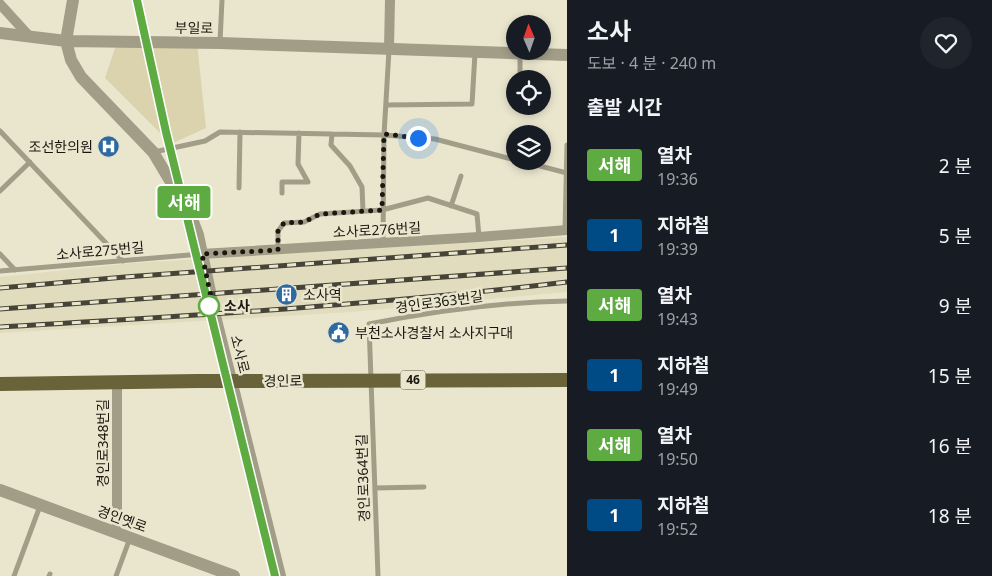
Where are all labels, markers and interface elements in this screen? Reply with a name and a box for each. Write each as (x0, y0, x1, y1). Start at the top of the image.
text: 소사 (587, 14, 631, 47)
north arrow (506, 15, 551, 60)
map controls (506, 15, 551, 170)
button: heart (920, 17, 972, 69)
street label: 부일로 (175, 18, 214, 37)
text: 도보 · 4 분 · 240 m (587, 52, 716, 74)
button: locate (506, 70, 551, 115)
text: 출발 시간 (587, 94, 662, 120)
button: layers (506, 125, 551, 170)
your location (406, 126, 431, 151)
hospital icon: 조선한의원 (97, 135, 121, 159)
place label: 조선한의원 (29, 137, 93, 156)
text: 열차 (657, 142, 692, 168)
text: 서해 (598, 153, 631, 177)
text: 2 분 (939, 153, 972, 179)
text: 19:36 (657, 168, 698, 190)
line badge: 서해 (162, 186, 206, 218)
text: 서해 (167, 190, 201, 214)
text: 지하철 (657, 212, 709, 238)
street label: 소사로276번길 (332, 218, 422, 241)
text: 1 (609, 223, 620, 247)
text: 5 분 (939, 223, 972, 249)
street label: 소사로275번길 (55, 237, 145, 264)
text: 19:39 (657, 238, 698, 260)
text: 열차 (657, 282, 692, 308)
building icon: 소사역 (275, 283, 299, 307)
place label: 소사역 (303, 285, 342, 304)
street label: 경인로363번길 (394, 286, 484, 317)
text: 서해 (598, 293, 631, 317)
text: 9 분 (939, 293, 972, 319)
marker: 소사 (198, 295, 220, 317)
place label: 소사 (224, 296, 250, 315)
text: 19:43 (657, 308, 698, 330)
public building icon: 부천소사경찰서 소사지구대 (327, 321, 351, 345)
place label: 부천소사경찰서 소사지구대 (355, 323, 513, 342)
street label: 소사로 (227, 333, 254, 375)
text: 지하철 (657, 352, 709, 378)
text: 1 (609, 363, 620, 387)
text: 15 분 (928, 363, 972, 389)
road number: 46 (400, 370, 426, 390)
street label: 경인로 (264, 371, 303, 390)
text: 19:49 (657, 378, 698, 400)
street label: 경인로348번길 (93, 399, 112, 487)
text: 열차 (657, 422, 692, 448)
street label: 경인로364번길 (351, 433, 374, 523)
text: 서해 (598, 433, 631, 457)
text: 16 분 (928, 433, 972, 459)
text: 19:50 (657, 448, 698, 470)
text: 지하철 (657, 492, 709, 518)
street label: 경인옛로 (95, 501, 150, 536)
text: 1 (609, 503, 620, 527)
text: 18 분 (928, 503, 972, 529)
text: 19:52 (657, 518, 698, 540)

